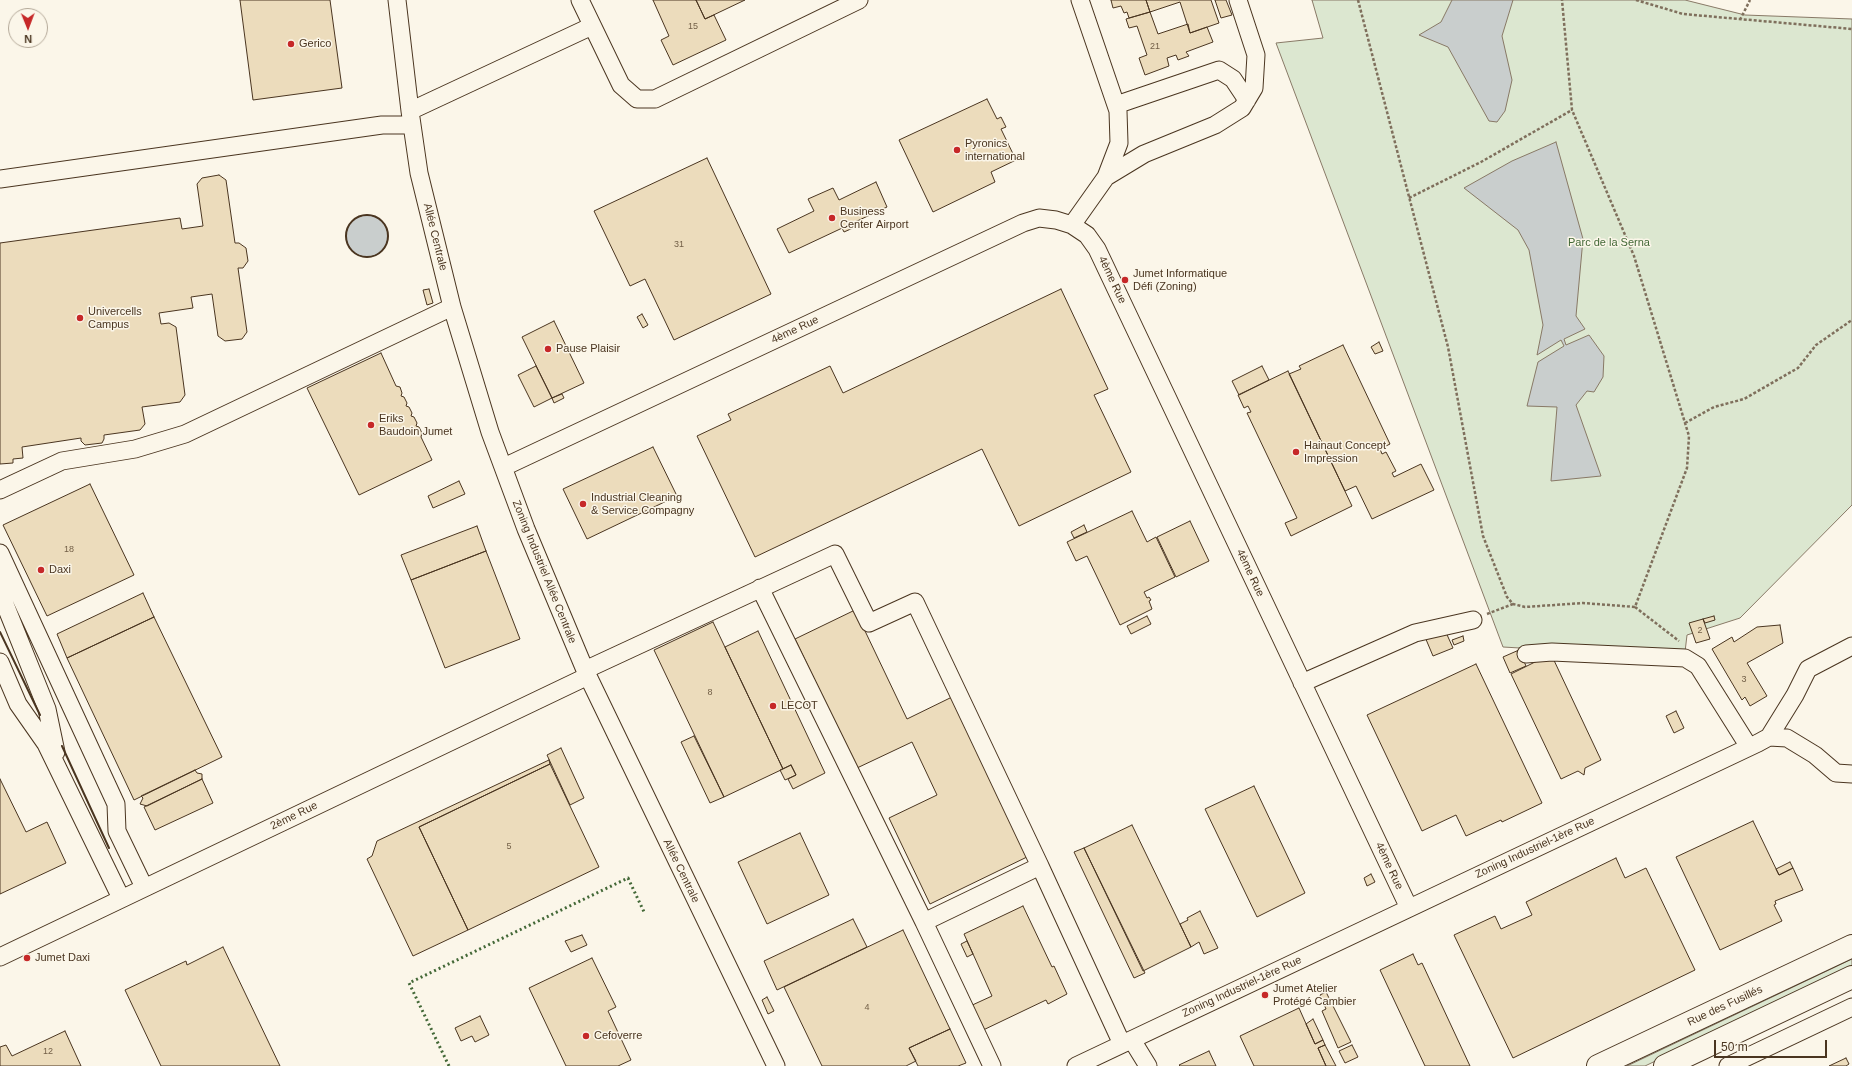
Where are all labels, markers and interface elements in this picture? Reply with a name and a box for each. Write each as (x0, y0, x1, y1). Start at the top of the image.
north arrow (8, 8, 48, 48)
house number: 15 (688, 22, 698, 32)
text: N (24, 33, 32, 45)
place label: Gerico (299, 37, 331, 51)
marker: Gerico (286, 39, 296, 49)
house number: 21 (1150, 42, 1160, 52)
place label: Pyronics international (965, 137, 1025, 163)
marker: Pyronics international (952, 145, 962, 155)
street label: Allée Centrale (420, 202, 450, 272)
place label: Business Center Airport (840, 205, 908, 231)
marker: Business Center Airport (827, 213, 837, 223)
park label: Parc de la Serna (1568, 236, 1650, 250)
house number: 31 (674, 240, 684, 250)
street label: 4ème Rue (1095, 254, 1129, 306)
place label: Jumet Informatique Défi (Zoning) (1133, 267, 1227, 293)
marker: Jumet Informatique Défi (Zoning) (1120, 275, 1130, 285)
place label: Univercells Campus (88, 305, 142, 331)
marker: Univercells Campus (75, 313, 85, 323)
street label: 4ème Rue (769, 313, 821, 347)
place label: Pause Plaisir (556, 342, 620, 356)
marker: Pause Plaisir (543, 344, 553, 354)
place label: Eriks Baudoin Jumet (379, 412, 452, 438)
marker: Eriks Baudoin Jumet (366, 420, 376, 430)
place label: Hainaut Concept Impression (1304, 439, 1386, 465)
marker: Hainaut Concept Impression (1291, 447, 1301, 457)
place label: Industrial Cleaning & Service Compagny (591, 491, 694, 517)
street label: Zoning Industriel Allée Centrale (509, 498, 579, 646)
marker: Industrial Cleaning & Service Compagny (578, 499, 588, 509)
house number: 18 (64, 545, 74, 555)
street label: 4ème Rue (1233, 547, 1267, 599)
place label: Daxi (49, 563, 71, 577)
marker: Daxi (36, 565, 46, 575)
house number: 2 (1697, 626, 1703, 636)
house number: 3 (1741, 675, 1747, 685)
house number: 8 (707, 688, 713, 698)
place label: LECOT (781, 699, 818, 713)
marker: LECOT (768, 701, 778, 711)
street label: 2ème Rue (268, 799, 320, 833)
street label: Zoning Industriel-1ère Rue (1473, 814, 1597, 882)
street label: Allée Centrale (660, 837, 702, 905)
street label: 4ème Rue (1372, 840, 1406, 892)
house number: 5 (506, 842, 512, 852)
place label: Jumet Daxi (35, 951, 90, 965)
marker: Jumet Daxi (22, 953, 32, 963)
street label: Zoning Industriel-1ère Rue (1180, 953, 1304, 1021)
place label: Jumet Atelier Protégé Cambier (1273, 982, 1356, 1008)
street label: Rue des Fusillés (1685, 983, 1765, 1029)
marker: Jumet Atelier Protégé Cambier (1260, 990, 1270, 1000)
house number: 4 (864, 1003, 870, 1013)
place label: Cefoverre (594, 1029, 642, 1043)
marker: Cefoverre (581, 1031, 591, 1041)
scale bar (1716, 1032, 1829, 1058)
text: 50 m (1721, 1040, 1748, 1054)
house number: 12 (43, 1047, 53, 1057)

